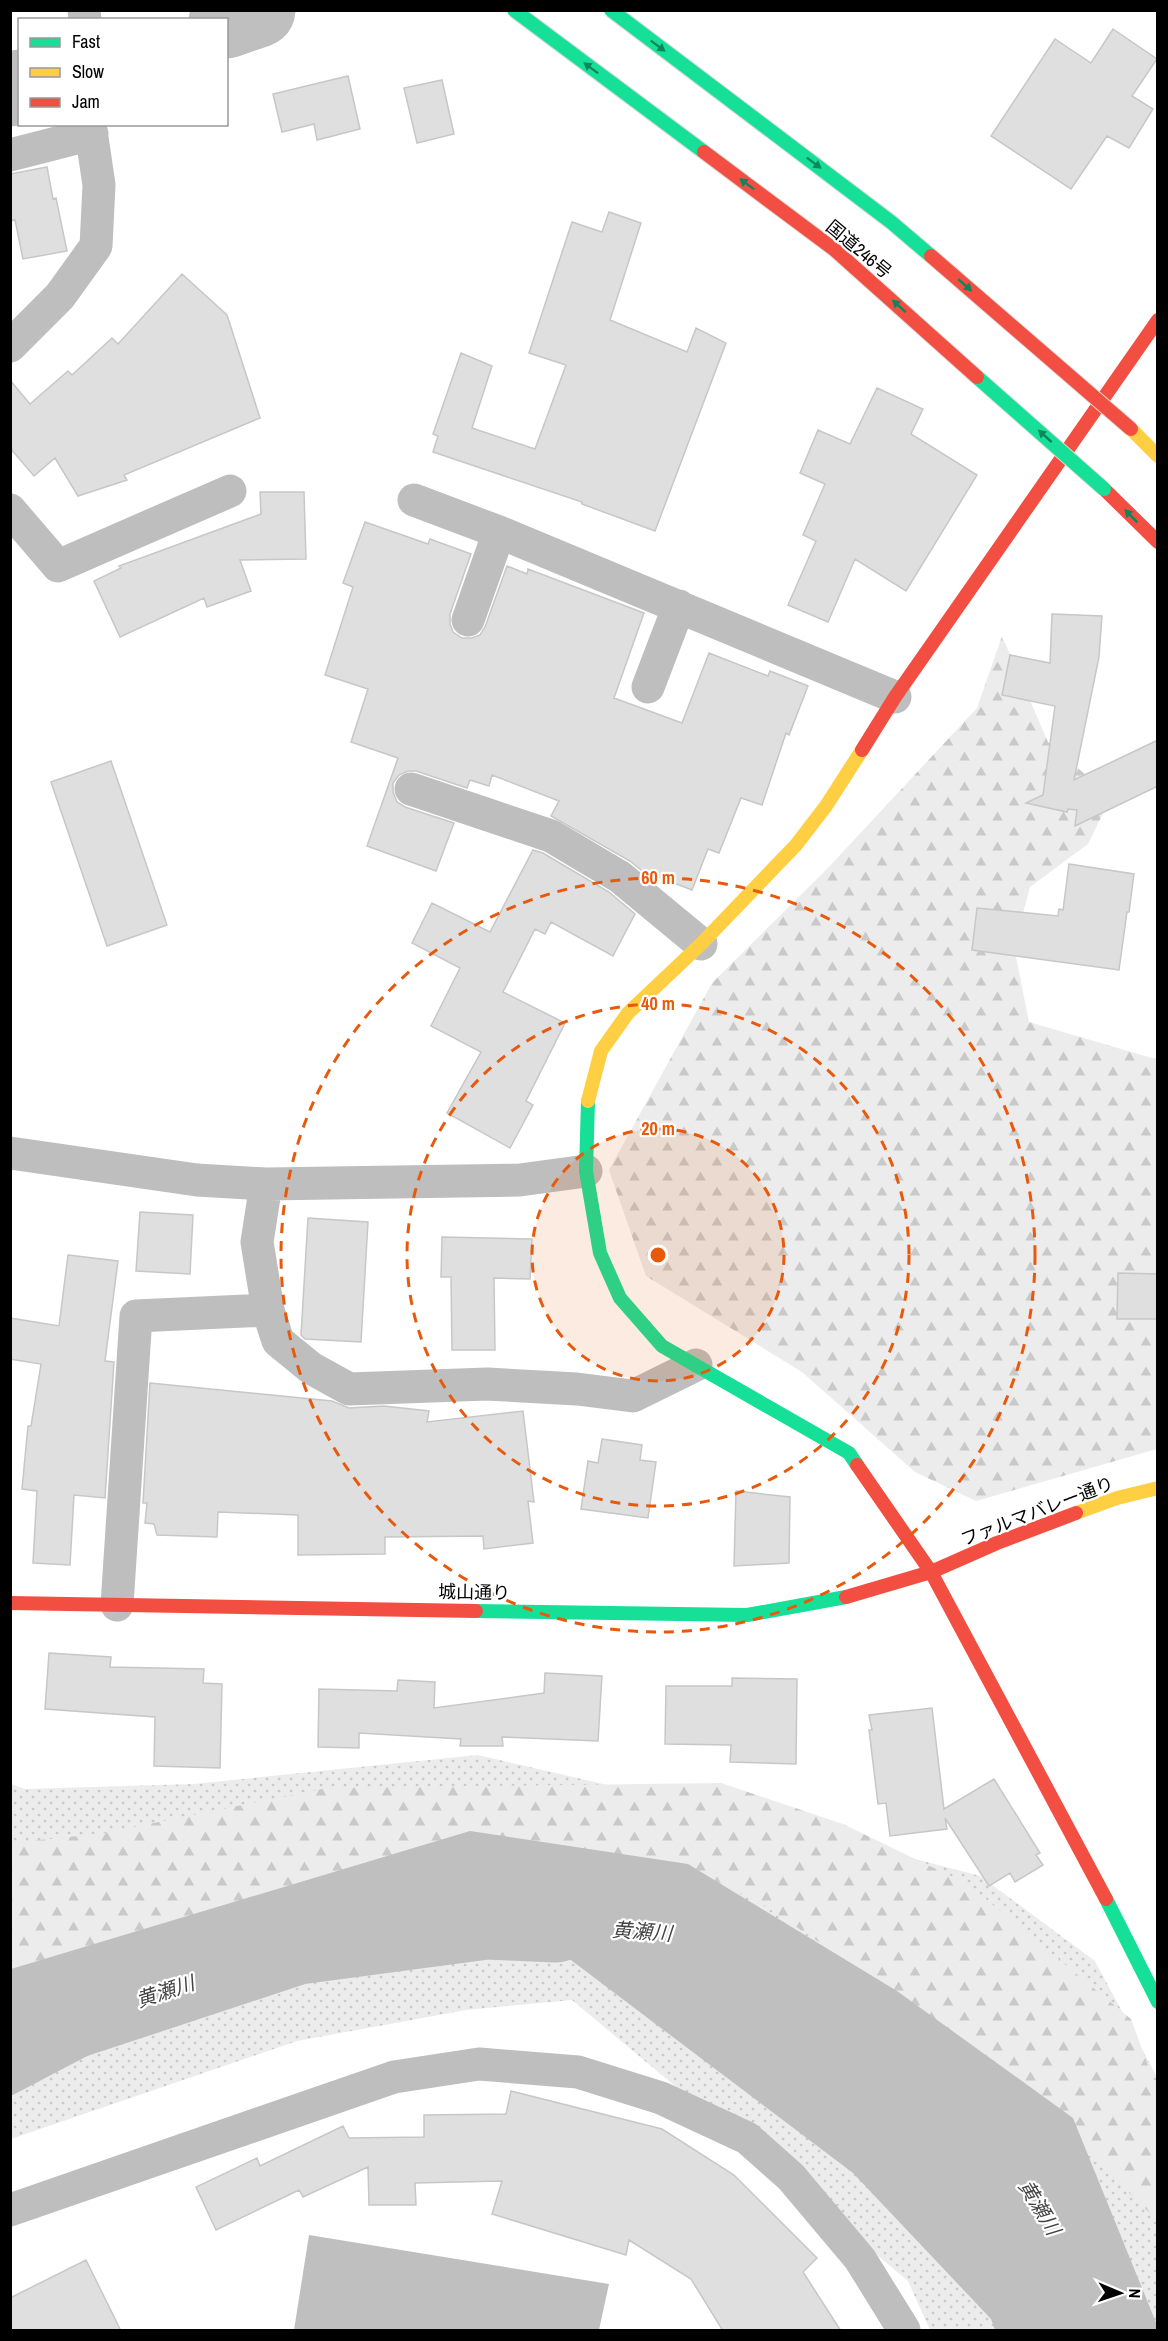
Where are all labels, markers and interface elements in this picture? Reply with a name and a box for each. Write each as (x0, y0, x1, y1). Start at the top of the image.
legend (18, 18, 228, 126)
text: Fast (72, 29, 100, 54)
one-way arrow (650, 39, 666, 52)
text: Slow (72, 59, 104, 84)
one-way arrow (583, 62, 598, 74)
text: Jam (72, 89, 100, 114)
one-way arrow (805, 157, 821, 169)
one-way arrow (739, 178, 755, 190)
street label: 国道246号 (821, 214, 897, 284)
one-way arrow (957, 279, 973, 292)
one-way arrow (892, 300, 907, 313)
one-way arrow (1037, 429, 1052, 443)
one-way arrow (1124, 509, 1138, 523)
text: 60 m (641, 865, 675, 890)
text: 40 m (641, 991, 675, 1016)
text: 20 m (641, 1116, 675, 1141)
centre of rings (648, 1245, 668, 1265)
street label: ファルマバレー通り (957, 1470, 1117, 1552)
street label: 城山通り (438, 1579, 510, 1605)
water label: 黄瀬川 (611, 1915, 675, 1947)
water label: 黄瀬川 (132, 1968, 200, 2013)
water label: 黄瀬川 (1013, 2174, 1068, 2241)
north arrow (1090, 2263, 1150, 2323)
text: N (1124, 2288, 1146, 2299)

